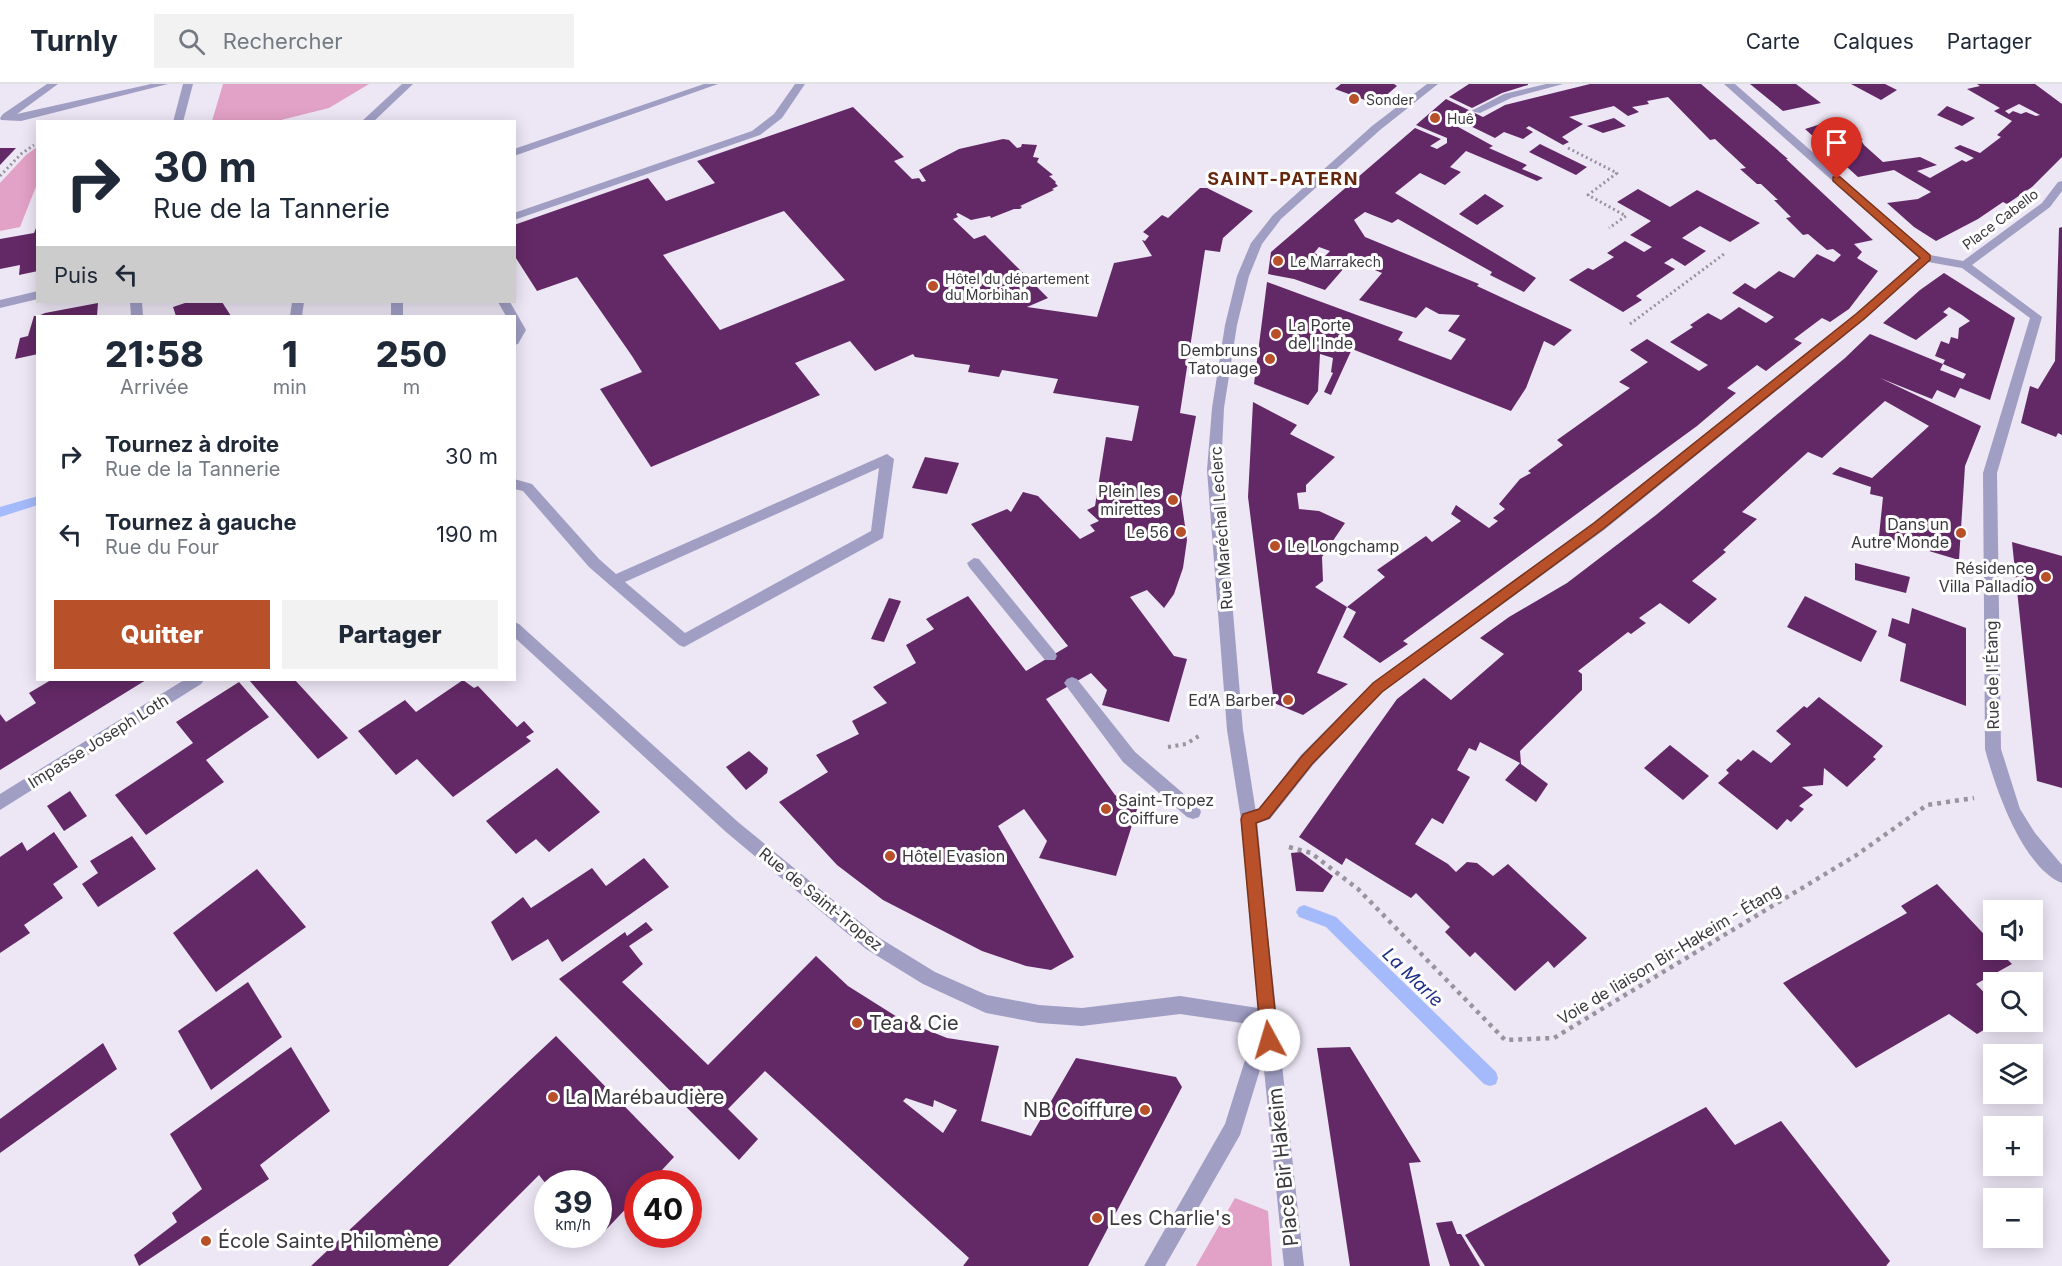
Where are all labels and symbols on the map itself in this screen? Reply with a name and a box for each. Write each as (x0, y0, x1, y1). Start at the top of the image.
place label: Sonder (1366, 91, 1414, 108)
marker: Sonder (1347, 92, 1361, 106)
place label: Huê (1447, 110, 1474, 127)
marker: Huê (1428, 111, 1442, 125)
pin (1811, 117, 1862, 179)
district label: SAINT-PATERN (1207, 168, 1359, 189)
street label: Place Cabello (1959, 185, 2041, 253)
place label: Le Marrakech (1290, 253, 1381, 270)
marker: Le Marrakech (1271, 254, 1285, 268)
place label: Hôtel du département du Morbihan (945, 270, 1090, 303)
marker: Hôtel du département du Morbihan (926, 279, 940, 293)
place label: La Porte de l'Inde (1288, 315, 1353, 353)
marker: La Porte de l'Inde (1269, 327, 1283, 341)
place label: Dembruns Tatouage (1180, 340, 1258, 378)
marker: Dembruns Tatouage (1263, 352, 1277, 366)
street label: Rue Maréchal Leclerc (1205, 446, 1237, 610)
place label: Plein les mirettes (1098, 481, 1161, 519)
marker: Plein les mirettes (1166, 493, 1180, 507)
place label: Dans un Autre Monde (1851, 514, 1949, 552)
place label: Le 56 (1126, 522, 1169, 542)
marker: Le 56 (1174, 525, 1188, 539)
marker: Dans un Autre Monde (1954, 526, 1968, 540)
place label: Le Longchamp (1287, 536, 1399, 556)
marker: Le Longchamp (1268, 539, 1282, 553)
place label: Résidence Villa Palladio (1939, 558, 2034, 596)
marker: Résidence Villa Palladio (2039, 570, 2053, 584)
street label: Rue de l'Étang (1981, 620, 2003, 730)
street label: Impasse Joseph Loth (24, 690, 172, 792)
place label: Ed’A Barber (1188, 690, 1276, 710)
marker: Ed’A Barber (1281, 693, 1295, 707)
place label: Saint-Tropez Coiffure (1118, 790, 1214, 828)
marker: Saint-Tropez Coiffure (1099, 802, 1113, 816)
street label: Rue de Saint-Tropez (755, 843, 887, 955)
place label: Hôtel Evasion (902, 846, 1005, 866)
marker: Hôtel Evasion (883, 849, 897, 863)
street label: Voie de liaison Bir-Hakeim - Étang (1554, 879, 1784, 1029)
water label: La Marle (1379, 943, 1447, 1011)
position arrow (1237, 1008, 1301, 1072)
place label: Tea & Cie (869, 1011, 959, 1035)
marker: Tea & Cie (850, 1016, 864, 1030)
place label: La Marébaudière (565, 1085, 724, 1109)
street label: Place Bir Hakeim (1263, 1087, 1303, 1247)
marker: La Marébaudière (546, 1090, 560, 1104)
place label: NB Coiffure (1023, 1098, 1133, 1122)
marker: NB Coiffure (1138, 1103, 1152, 1117)
speed limit sign: 40 (624, 1170, 702, 1248)
place label: Les Charlie's (1109, 1206, 1231, 1230)
marker: Les Charlie's (1090, 1211, 1104, 1225)
place label: École Sainte Philomène (218, 1228, 439, 1253)
marker: École Sainte Philomène (199, 1234, 213, 1248)

